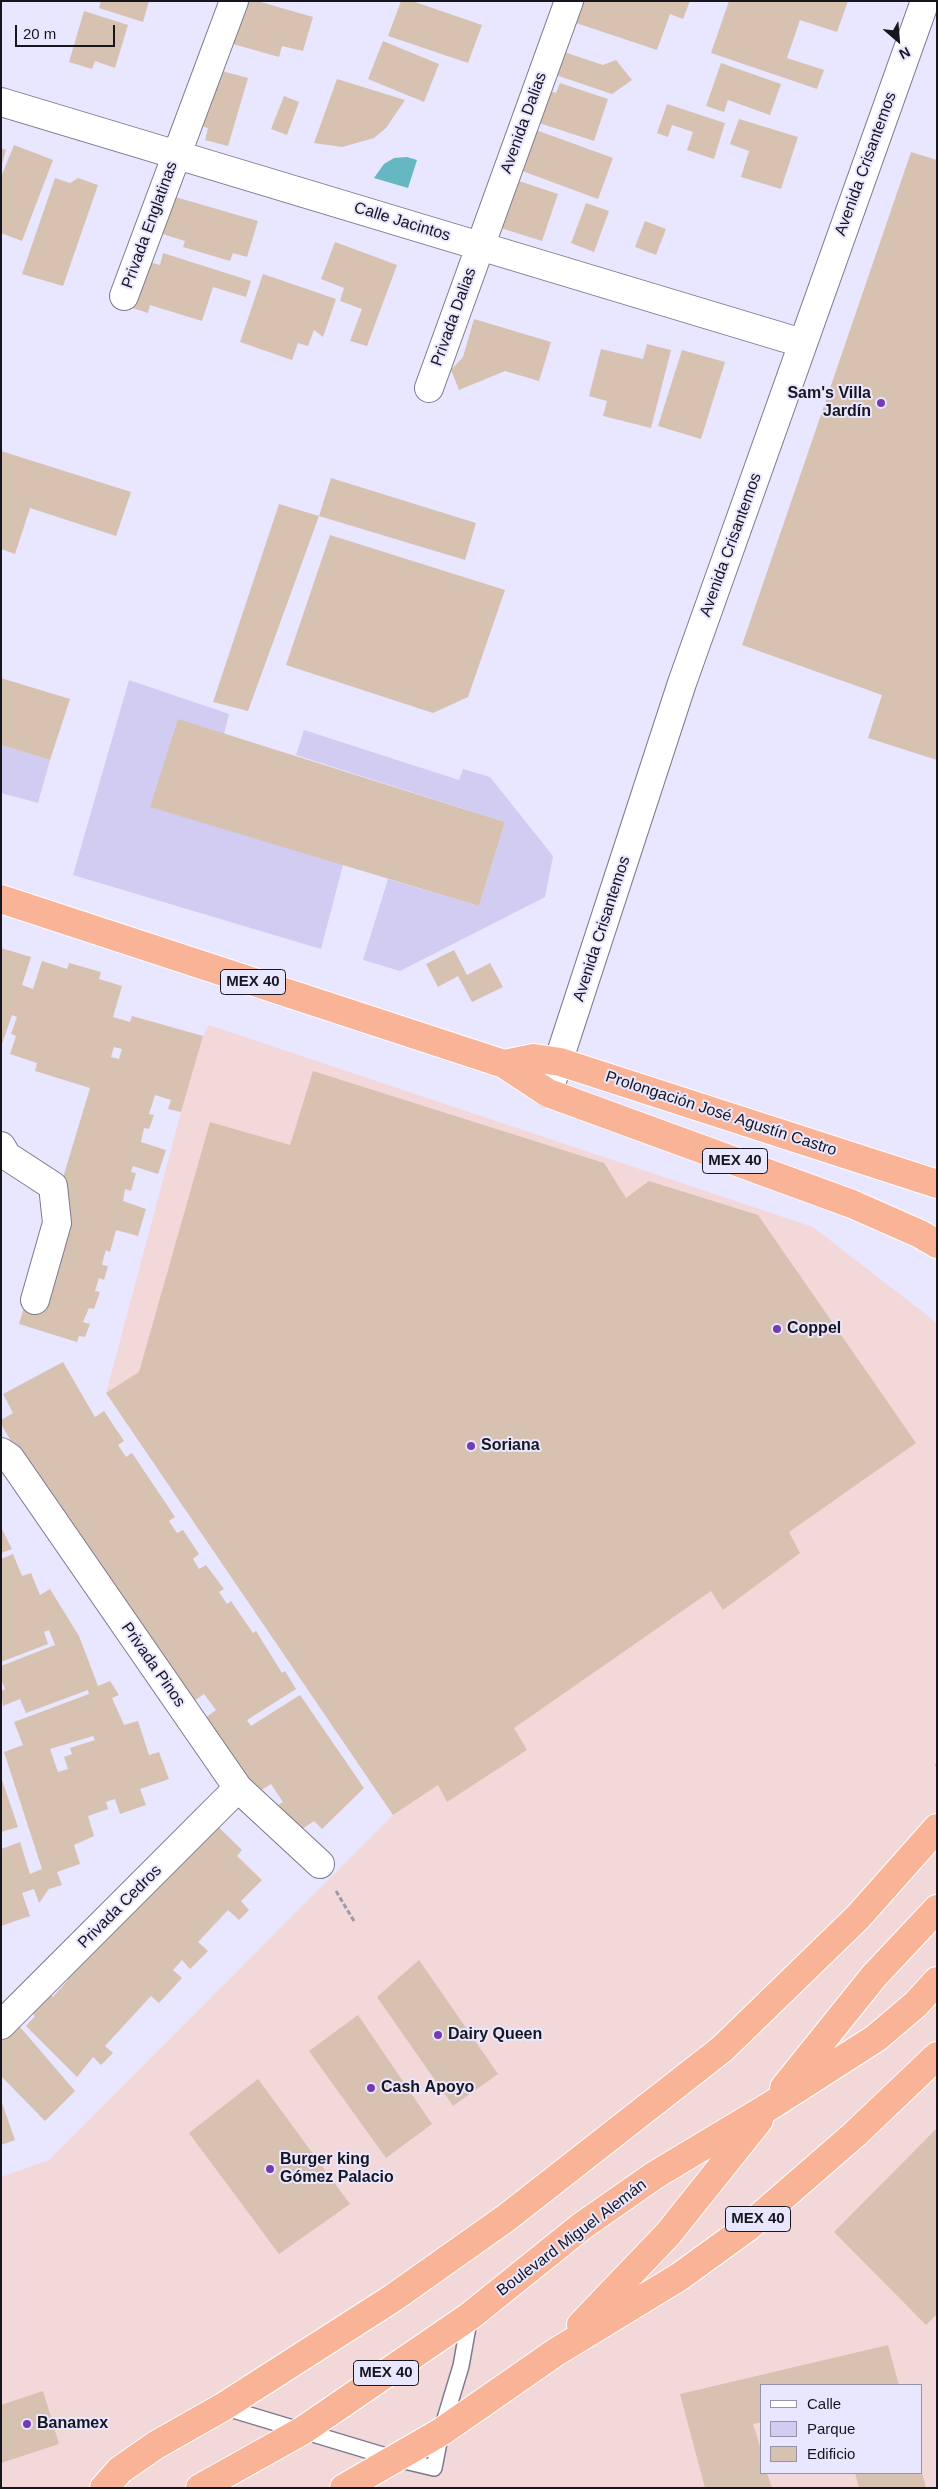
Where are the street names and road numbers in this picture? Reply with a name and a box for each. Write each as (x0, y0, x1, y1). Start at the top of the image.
street label: Avenida Dalias (497, 70, 551, 176)
street label: Avenida Crisantemos (831, 89, 901, 239)
street label: Privada Englatinas (118, 159, 182, 291)
street label: Calle Jacintos (352, 198, 452, 246)
street label: Privada Dalias (427, 265, 481, 369)
street label: Avenida Crisantemos (696, 470, 766, 620)
street label: Avenida Crisantemos (569, 854, 635, 1004)
road number: MEX 40 (220, 970, 286, 994)
street label: Prolongación José Agustín Castro (603, 1067, 839, 1161)
road number: MEX 40 (702, 1148, 768, 1174)
street label: Privada Pinos (117, 1619, 189, 1711)
street label: Privada Cedros (74, 1861, 166, 1953)
street label: Boulevard Miguel Alemán (493, 2175, 651, 2301)
road number: MEX 40 (726, 2206, 790, 2232)
road number: MEX 40 (354, 2360, 418, 2386)

